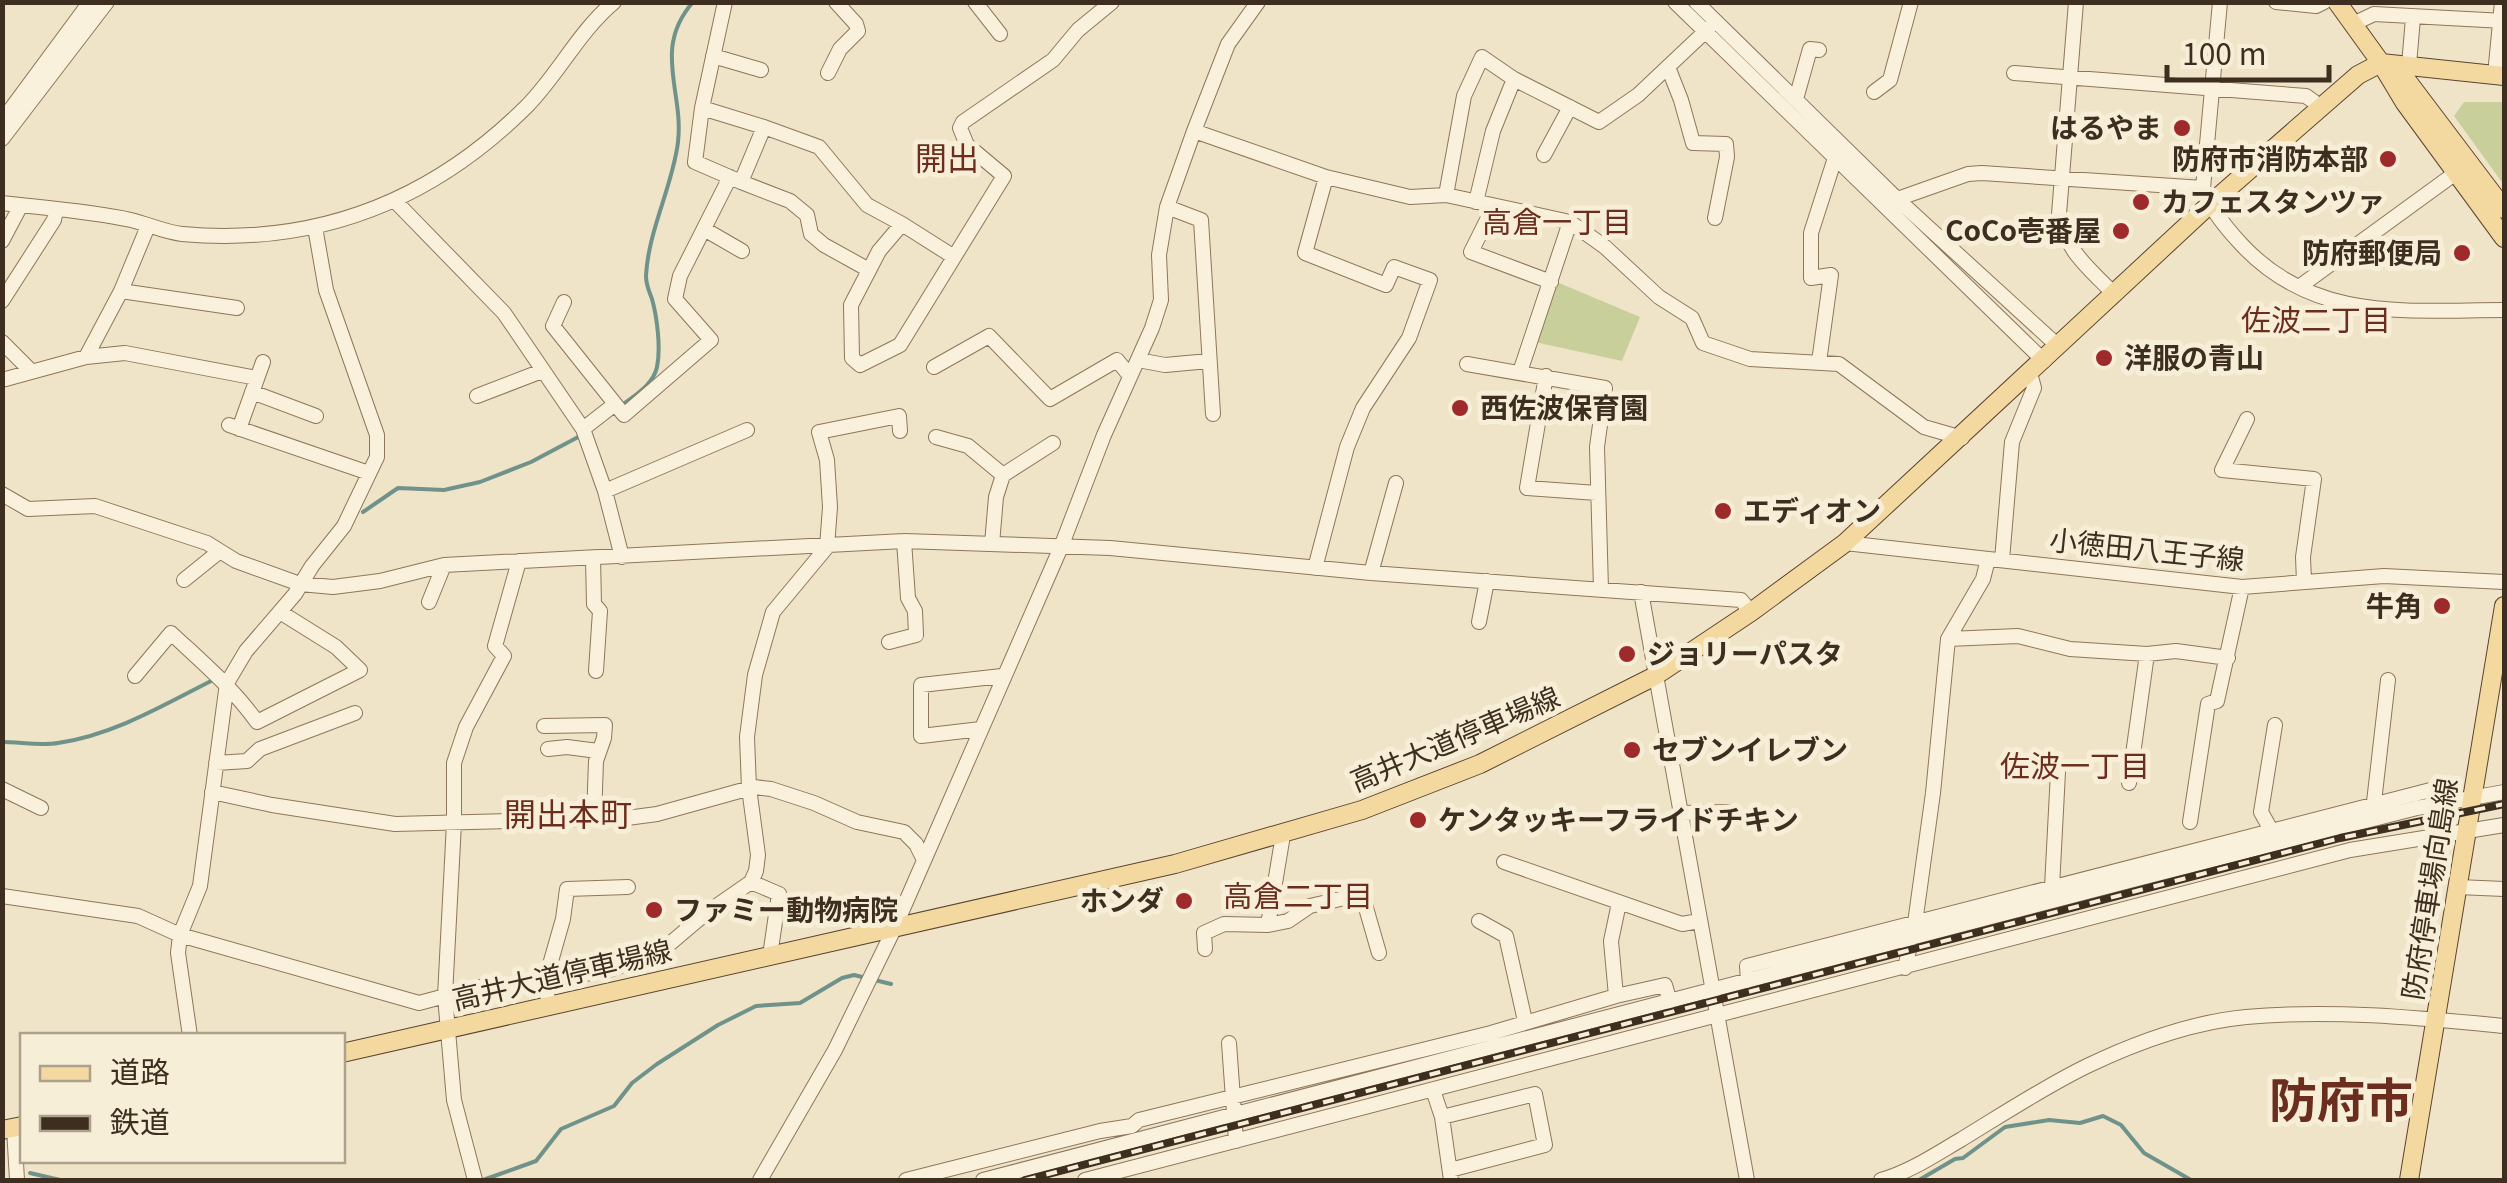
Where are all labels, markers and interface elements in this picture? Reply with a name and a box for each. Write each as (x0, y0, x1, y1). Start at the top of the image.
scale bar (2167, 20, 2330, 82)
text: 100 m (2182, 30, 2266, 74)
place label: はるやま (2050, 106, 2162, 146)
marker: はるやま (2171, 117, 2193, 139)
district label: 開出 (915, 133, 979, 179)
place label: 防府市消防本部 (2172, 137, 2368, 177)
marker: 防府市消防本部 (2377, 148, 2399, 170)
place label: カフェスタンツァ (2161, 180, 2385, 220)
marker: カフェスタンツァ (2130, 191, 2152, 213)
district label: 高倉一丁目 (1482, 198, 1632, 242)
place label: CoCo壱番屋 (1945, 209, 2101, 249)
marker: CoCo壱番屋 (2110, 220, 2132, 242)
place label: 防府郵便局 (2302, 231, 2442, 271)
marker: 防府郵便局 (2451, 242, 2473, 264)
district label: 佐波二丁目 (2241, 296, 2391, 340)
place label: 洋服の青山 (2124, 336, 2264, 376)
marker: 洋服の青山 (2093, 347, 2115, 369)
place label: 西佐波保育園 (1480, 386, 1648, 426)
marker: 西佐波保育園 (1449, 397, 1471, 419)
place label: エディオン (1743, 489, 1881, 529)
marker: エディオン (1712, 500, 1734, 522)
street label: 小徳田八王子線 (2048, 518, 2247, 578)
place label: 牛角 (2366, 584, 2422, 624)
marker: 牛角 (2431, 595, 2453, 617)
place label: ジョリーパスタ (1647, 632, 1843, 672)
marker: ジョリーパスタ (1616, 643, 1638, 665)
street label: 高井大道停車場線 (1343, 675, 1565, 799)
place label: セブンイレブン (1652, 728, 1848, 768)
marker: セブンイレブン (1621, 739, 1643, 761)
district label: 佐波一丁目 (2000, 742, 2150, 786)
street label: 防府停車場向島線 (2391, 775, 2465, 1002)
district label: 開出本町 (504, 789, 632, 835)
place label: ケンタッキーフライドチキン (1438, 798, 1799, 838)
marker: ケンタッキーフライドチキン (1407, 809, 1429, 831)
district label: 高倉二丁目 (1223, 872, 1373, 916)
place label: ホンダ (1080, 879, 1164, 919)
place label: ファミー動物病院 (674, 888, 898, 928)
marker: ホンダ (1173, 890, 1195, 912)
marker: ファミー動物病院 (643, 899, 665, 921)
street label: 高井大道停車場線 (448, 928, 675, 1018)
legend (20, 1033, 345, 1163)
text: 道路 (110, 1048, 170, 1092)
district label: 防府市 (2269, 1062, 2413, 1132)
text: 鉄道 (110, 1098, 170, 1142)

